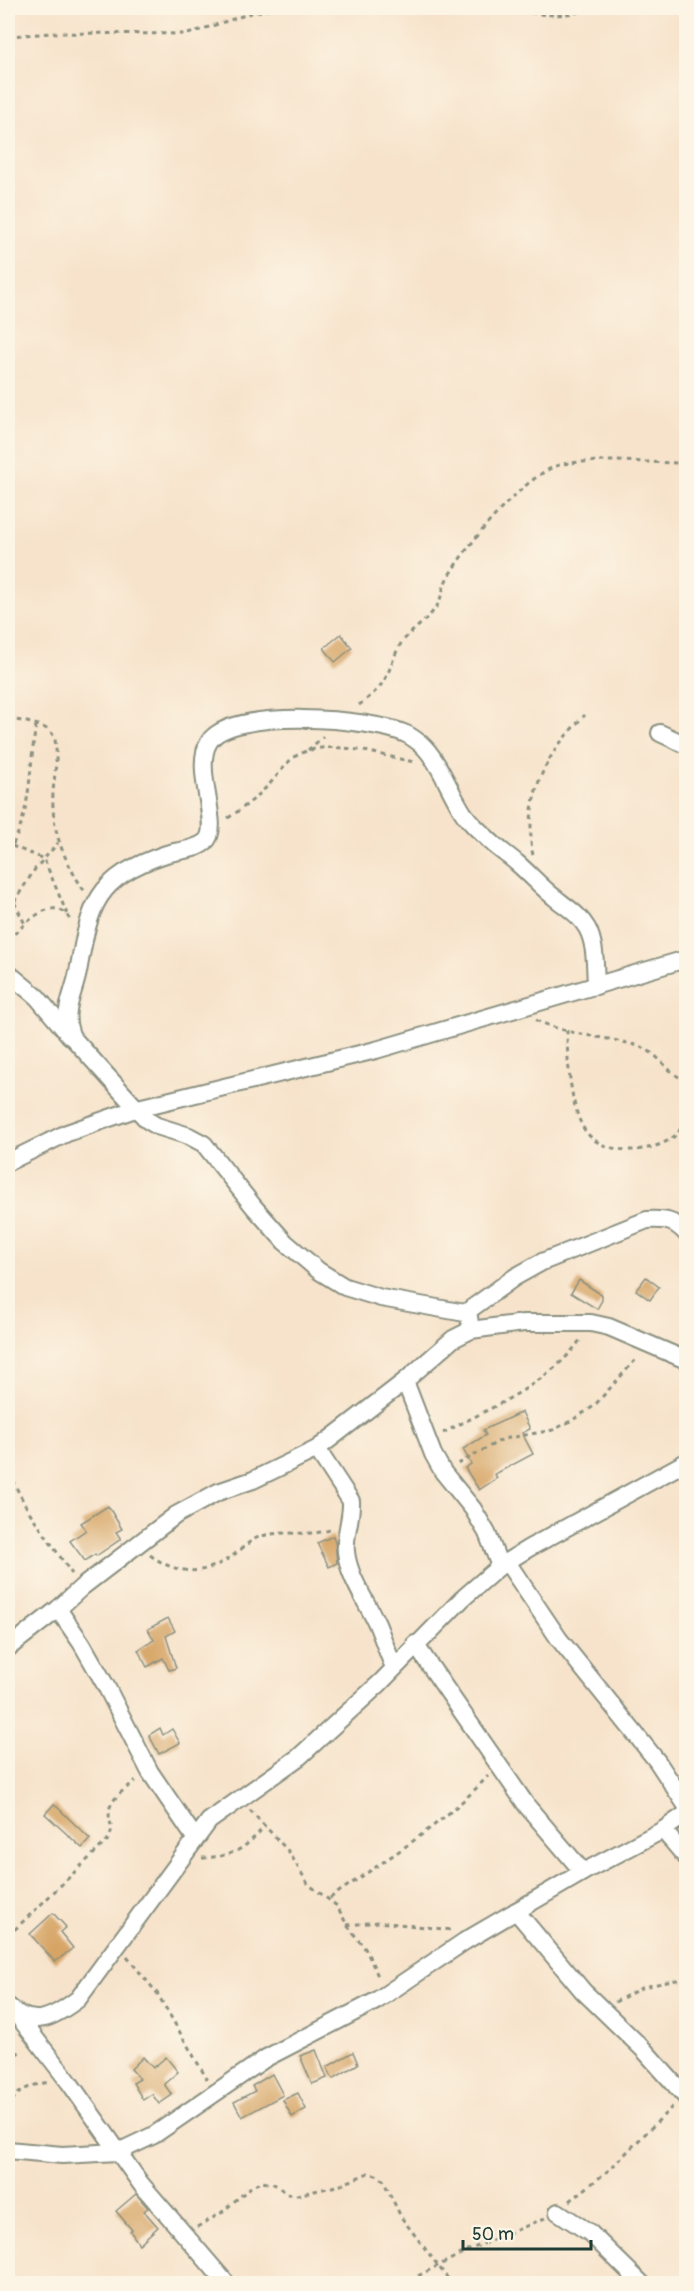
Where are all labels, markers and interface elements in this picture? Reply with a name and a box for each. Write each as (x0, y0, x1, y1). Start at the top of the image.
scale bar (463, 2213, 590, 2251)
text: 50 m (472, 2223, 514, 2246)

